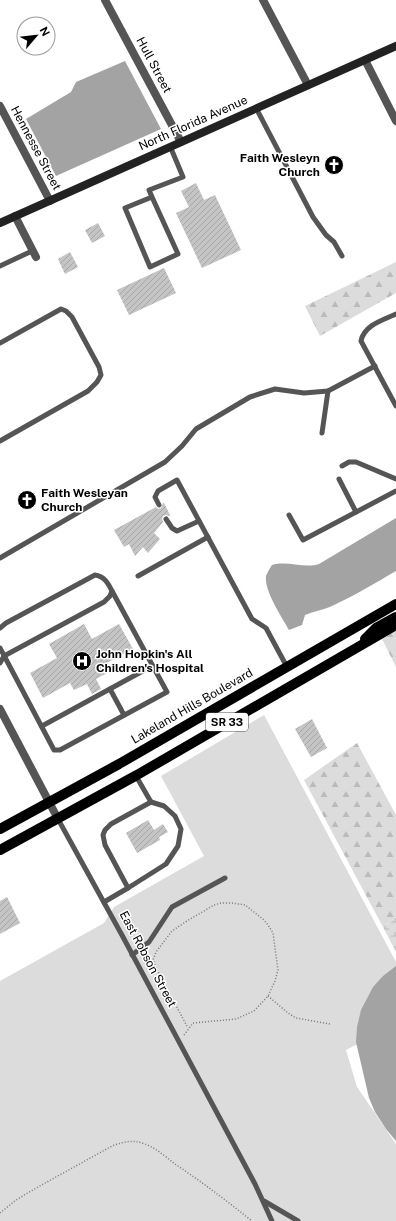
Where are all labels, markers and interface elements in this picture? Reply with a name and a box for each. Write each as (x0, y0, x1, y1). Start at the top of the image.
north arrow (16, 16, 56, 56)
text: N (38, 25, 52, 38)
street label: Hull Street (133, 35, 175, 96)
street label: North Florida Avenue (136, 93, 250, 153)
street label: Hennesse Street (8, 104, 64, 193)
place label: Faith Wesleyn Church (240, 151, 320, 179)
church icon: Faith Wesleyn Church (323, 154, 345, 176)
place label: Faith Wesleyan Church (41, 486, 128, 514)
church icon: Faith Wesleyan Church (16, 489, 38, 511)
place label: John Hopkin's All Children's Hospital (96, 647, 204, 675)
hospital icon: John Hopkin's All Children's Hospital (71, 650, 93, 672)
street label: Lakeland Hills Boulevard (129, 665, 255, 747)
road number: SR 33 (206, 713, 248, 731)
street label: East Robson Street (117, 908, 179, 1010)

